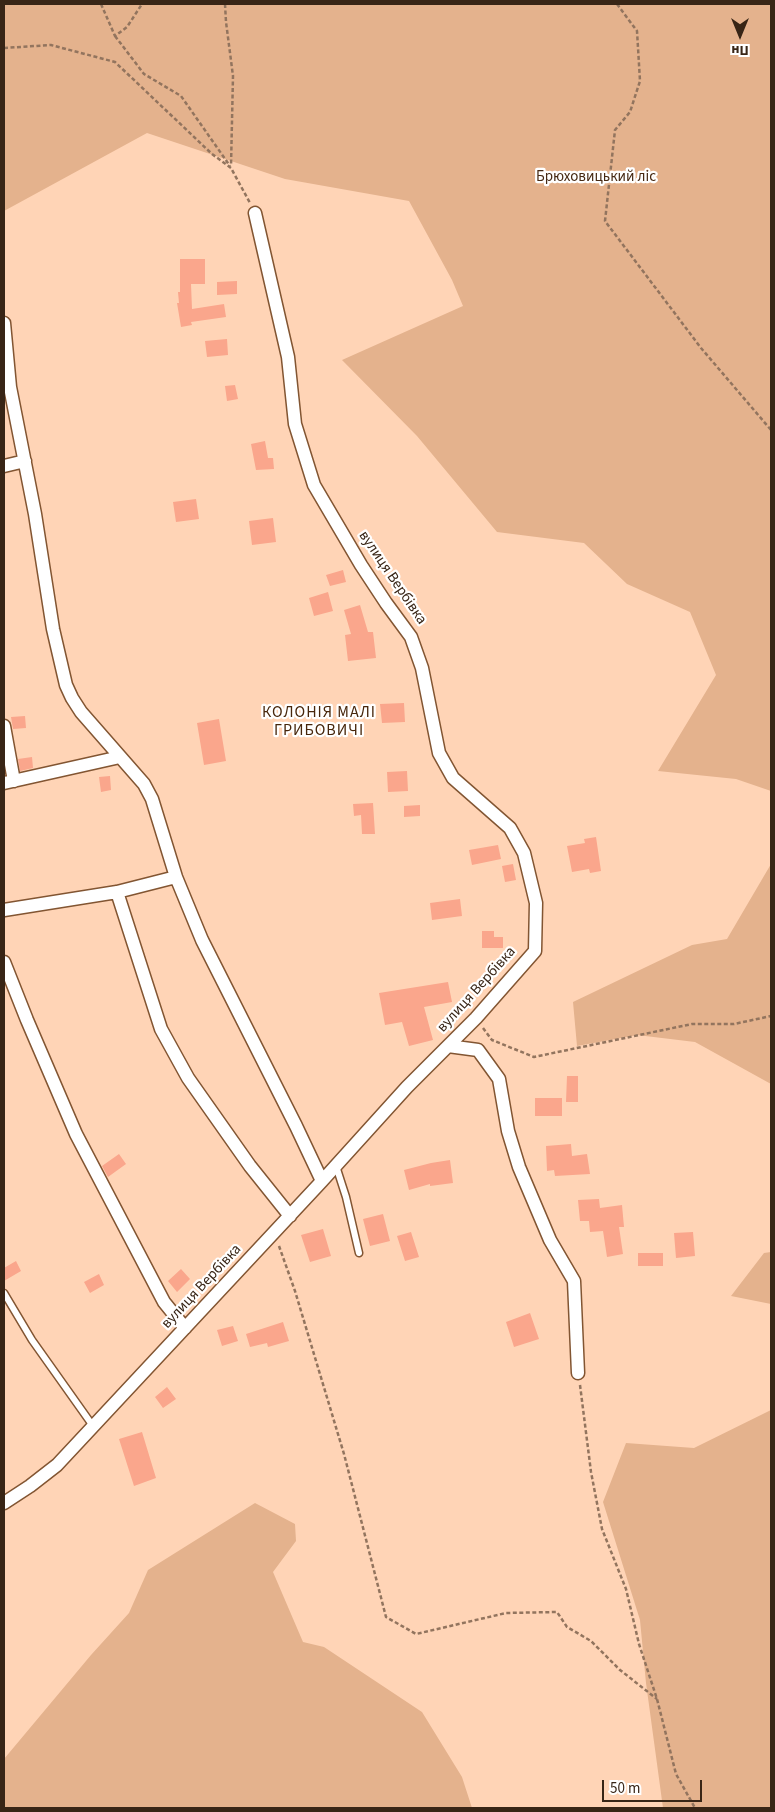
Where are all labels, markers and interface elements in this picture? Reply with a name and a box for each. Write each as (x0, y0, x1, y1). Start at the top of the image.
north arrow (715, 10, 765, 60)
text: Пн (731, 40, 749, 60)
park label: Брюховицький ліс (536, 169, 656, 187)
street label: вулиця Вербівка (354, 528, 430, 628)
district label: КОЛОНІЯ МАЛІ ГРИБОВИЧІ (260, 703, 378, 741)
street label: вулиця Вербівка (434, 944, 520, 1036)
street label: вулиця Вербівка (158, 1241, 246, 1333)
scale bar (605, 1770, 705, 1802)
text: 50 m (610, 1778, 640, 1799)

